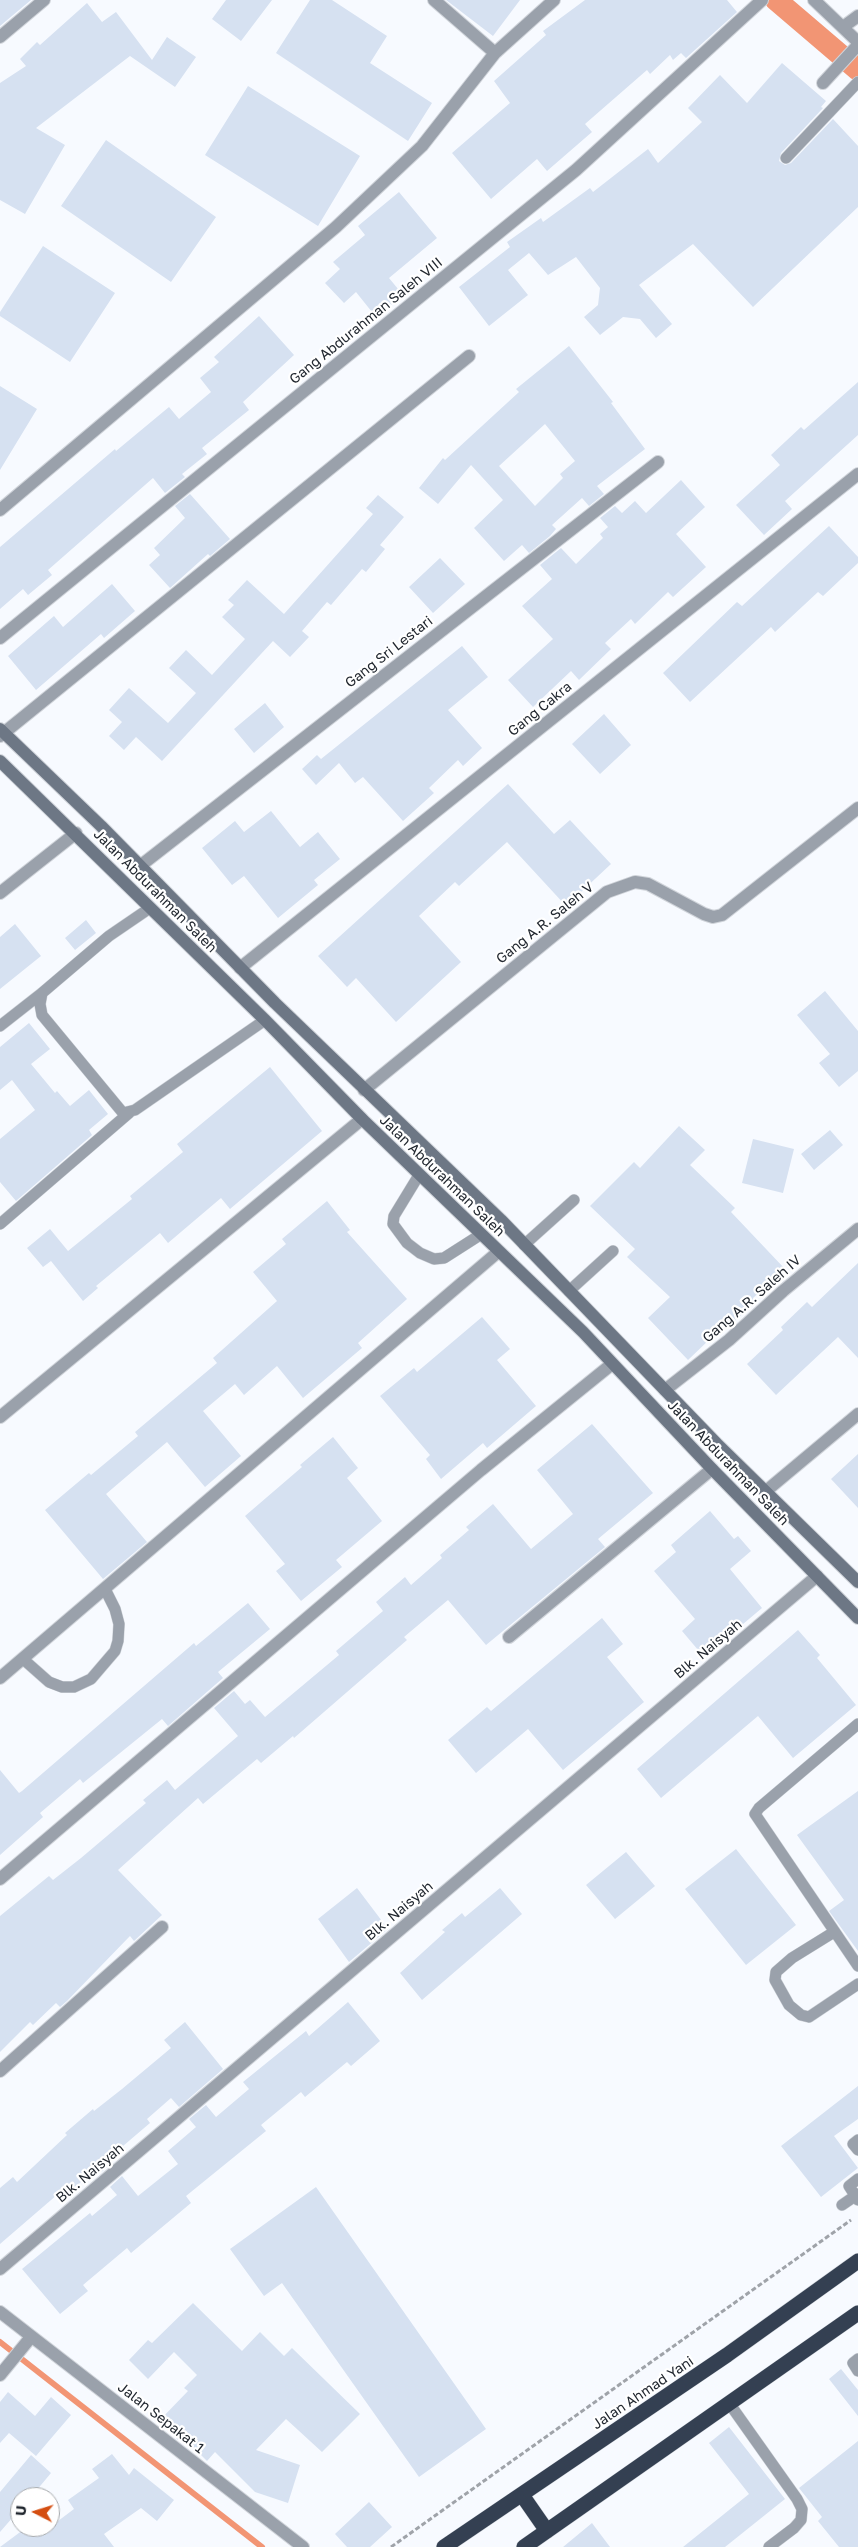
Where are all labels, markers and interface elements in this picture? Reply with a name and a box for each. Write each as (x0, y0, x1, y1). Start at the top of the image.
street label: Gang Abdurahman Saleh VIII (286, 254, 446, 388)
street label: Gang Sri Lestari (342, 613, 436, 691)
street label: Gang Cakra (505, 678, 575, 740)
street label: Jalan Abdurahman Saleh (90, 826, 220, 956)
street label: Gang A.R. Saleh V (493, 879, 597, 967)
street label: Jalan Abdurahman Saleh (376, 1112, 508, 1240)
street label: Gang A.R. Saleh IV (699, 1252, 805, 1346)
street label: Jalan Abdurahman Saleh (664, 1397, 792, 1529)
street label: Blk. Naisyah (671, 1616, 745, 1682)
street label: Blk. Naisyah (362, 1878, 436, 1944)
street label: Blk. Naisyah (53, 2140, 127, 2206)
street label: Jalan Ahmad Yani (589, 2353, 697, 2433)
street label: Jalan Sepakat 1 (114, 2379, 208, 2457)
north arrow (10, 2487, 60, 2537)
text: U (12, 2505, 29, 2517)

